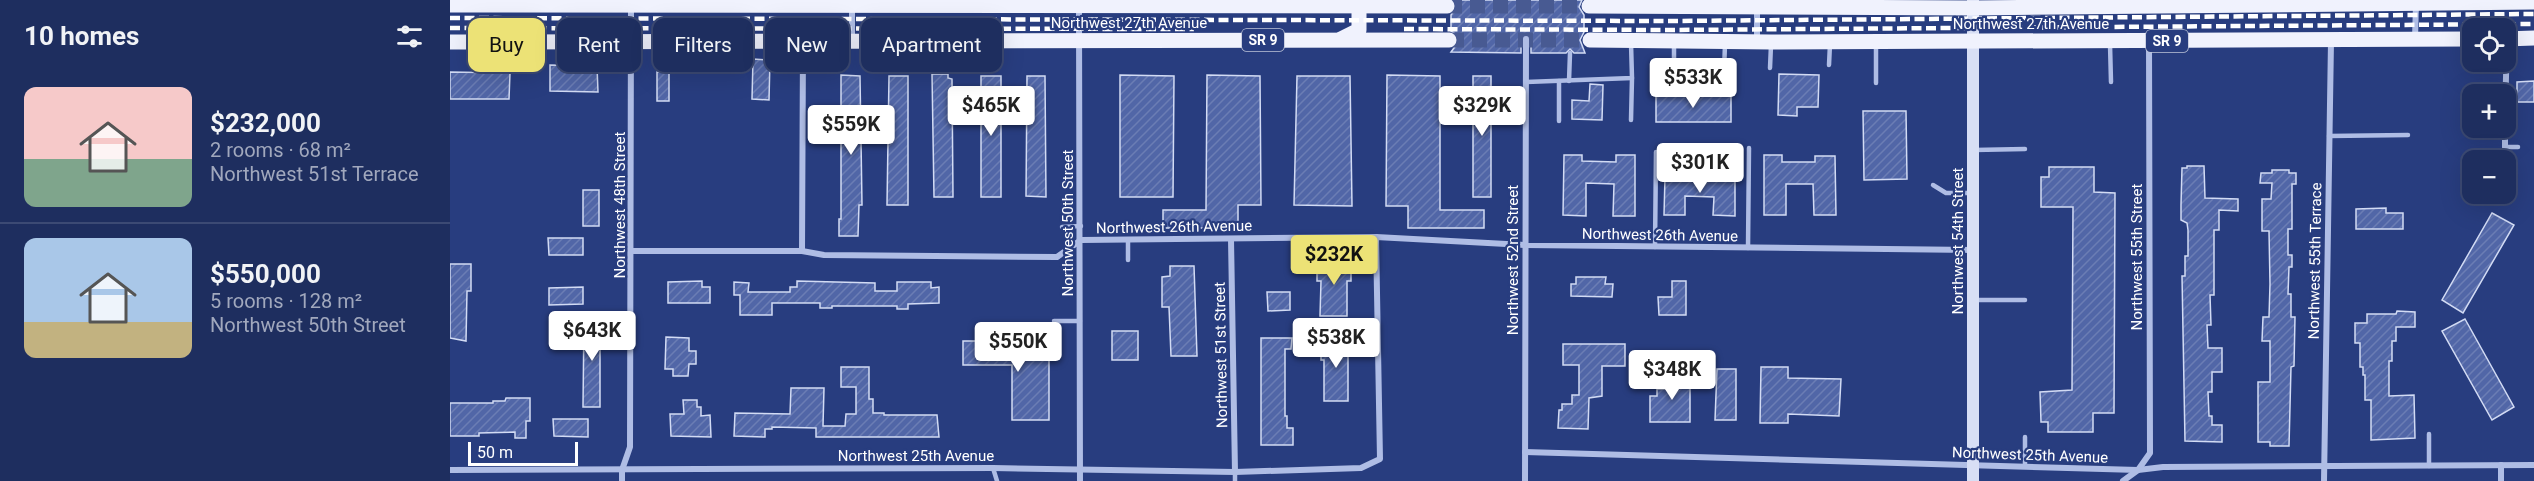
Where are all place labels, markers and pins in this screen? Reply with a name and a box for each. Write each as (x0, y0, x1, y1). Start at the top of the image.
pin: $533K (1651, 58, 1735, 109)
pin: $465K (949, 86, 1033, 137)
pin: $329K (1440, 86, 1524, 137)
pin: $559K (809, 105, 893, 156)
pin: $301K (1658, 143, 1742, 194)
pin: $232K (1292, 235, 1376, 286)
pin: $643K (550, 311, 634, 362)
pin: $538K (1294, 318, 1378, 369)
pin: $550K (976, 322, 1060, 373)
pin: $348K (1630, 350, 1714, 401)

